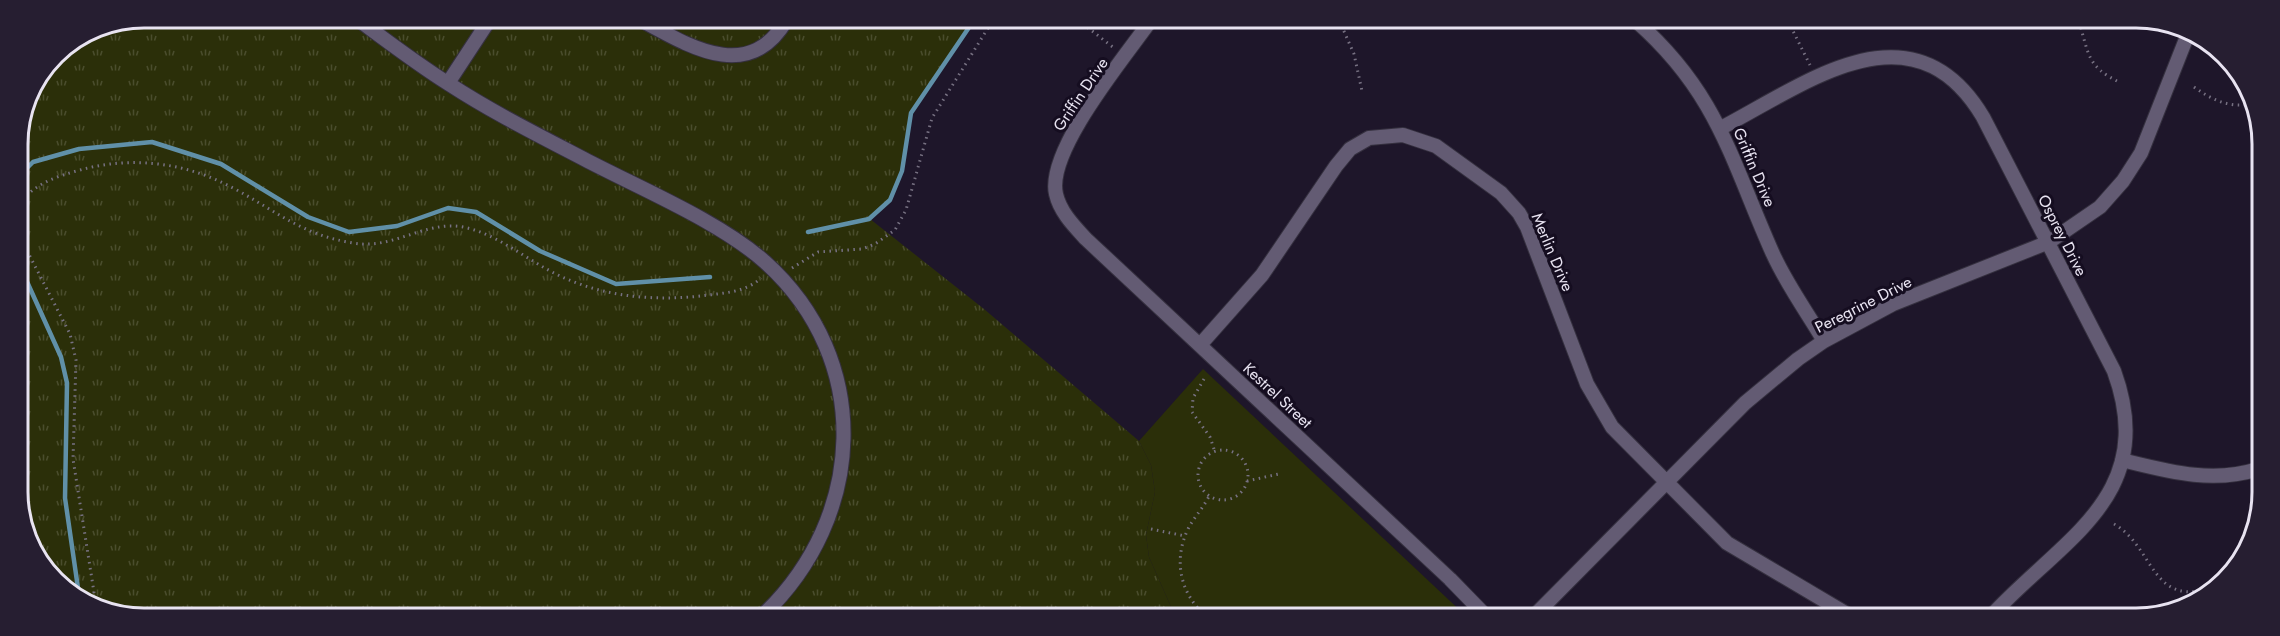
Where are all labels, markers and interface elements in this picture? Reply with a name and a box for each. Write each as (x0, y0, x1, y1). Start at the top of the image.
street label: Griffin Drive (1047, 53, 1113, 136)
street label: Griffin Drive (1728, 124, 1782, 210)
street label: Osprey Drive (2032, 190, 2093, 280)
street label: Merlin Drive (1526, 209, 1579, 295)
street label: Peregrine Drive (1811, 270, 1916, 339)
street label: Kestrel Street (1238, 357, 1318, 434)

